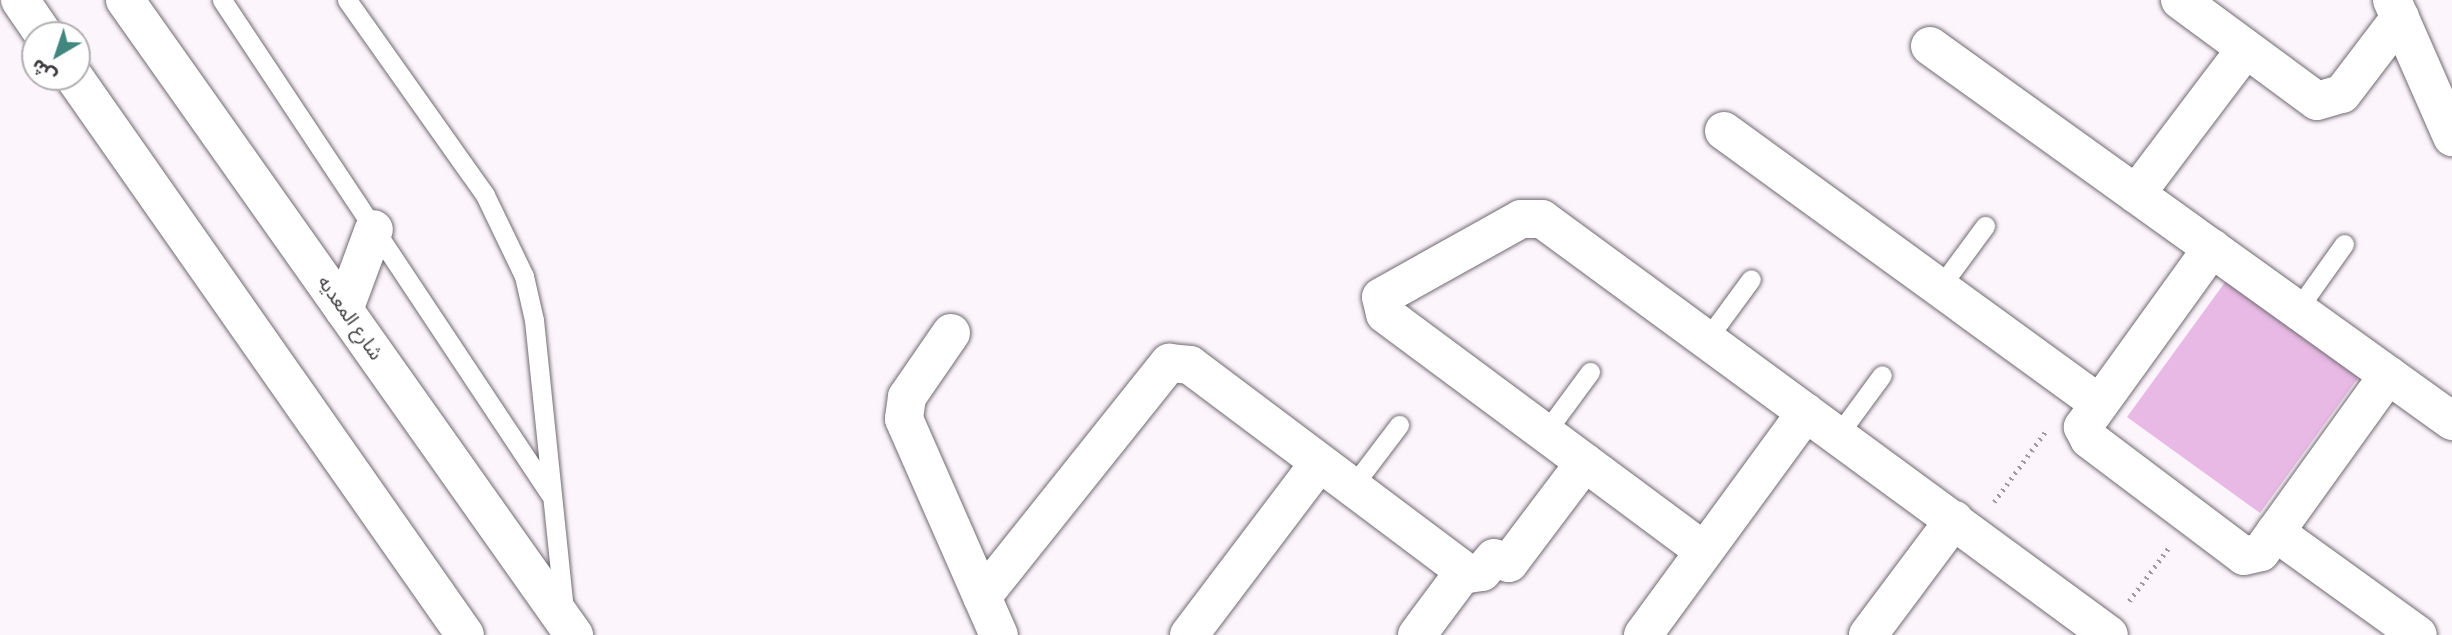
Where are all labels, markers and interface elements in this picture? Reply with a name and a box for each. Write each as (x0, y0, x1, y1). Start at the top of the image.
north arrow (21, 21, 91, 91)
text: ش (27, 55, 60, 88)
street label: شارع المعديه (313, 271, 387, 365)

